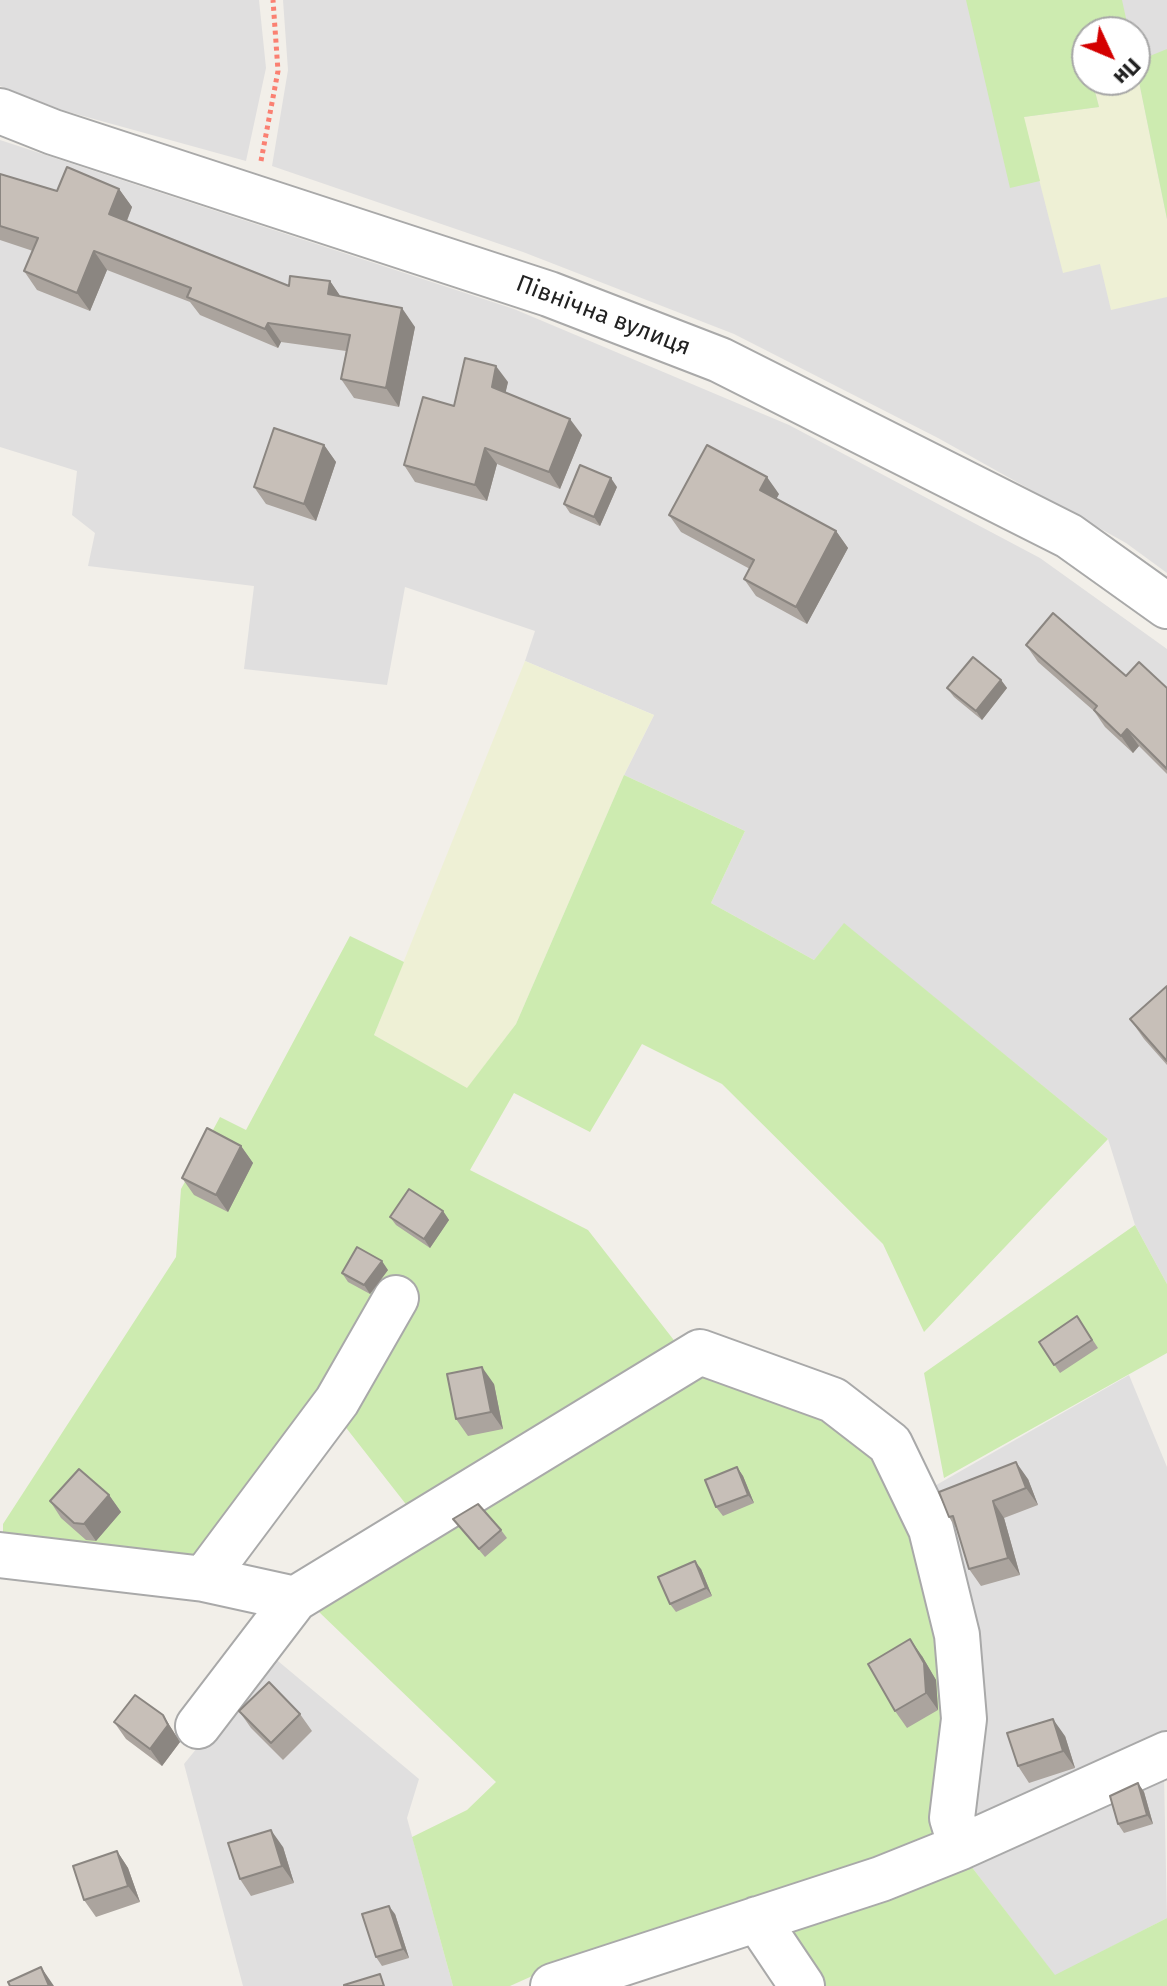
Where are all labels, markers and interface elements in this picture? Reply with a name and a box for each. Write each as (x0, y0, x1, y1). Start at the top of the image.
north arrow (1071, 16, 1151, 96)
text: Пн (1108, 52, 1146, 91)
street label: Північна вулиця (512, 269, 694, 363)

